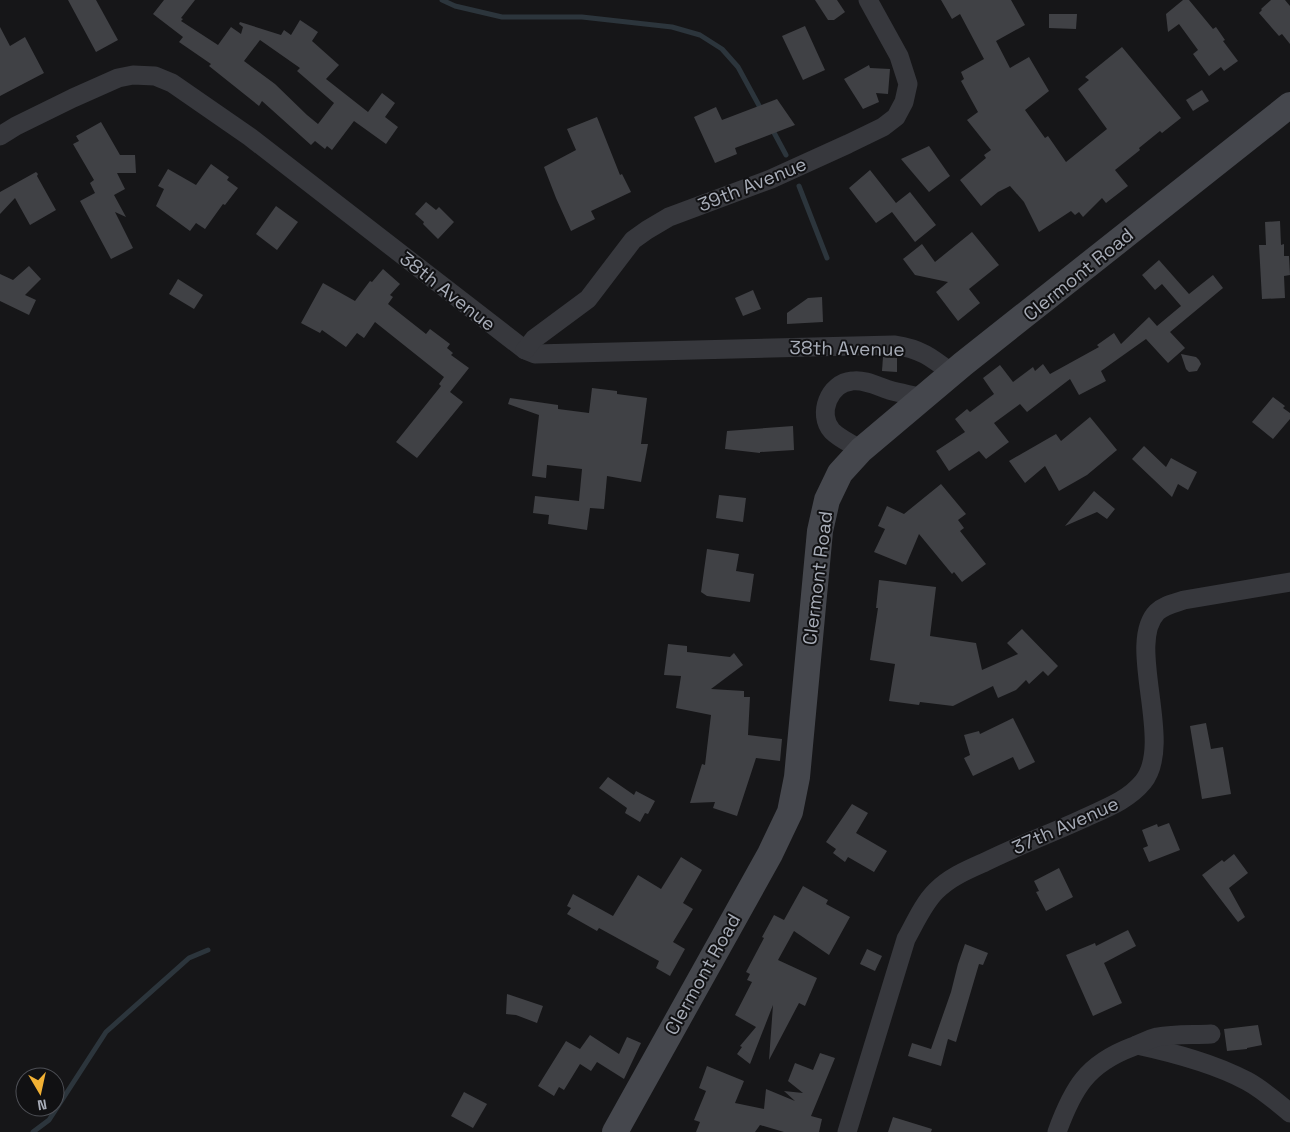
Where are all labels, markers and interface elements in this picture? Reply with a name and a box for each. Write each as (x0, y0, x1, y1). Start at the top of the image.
street label: 39th Avenue (694, 151, 810, 218)
street label: Clermont Road (1018, 222, 1139, 327)
street label: 38th Avenue (395, 246, 501, 337)
street label: 38th Avenue (789, 335, 905, 362)
street label: Clermont Road (797, 510, 838, 647)
street label: 37th Avenue (1008, 791, 1123, 860)
street label: Clermont Road (659, 909, 746, 1039)
north arrow (15, 1067, 65, 1117)
text: N (36, 1095, 48, 1114)

